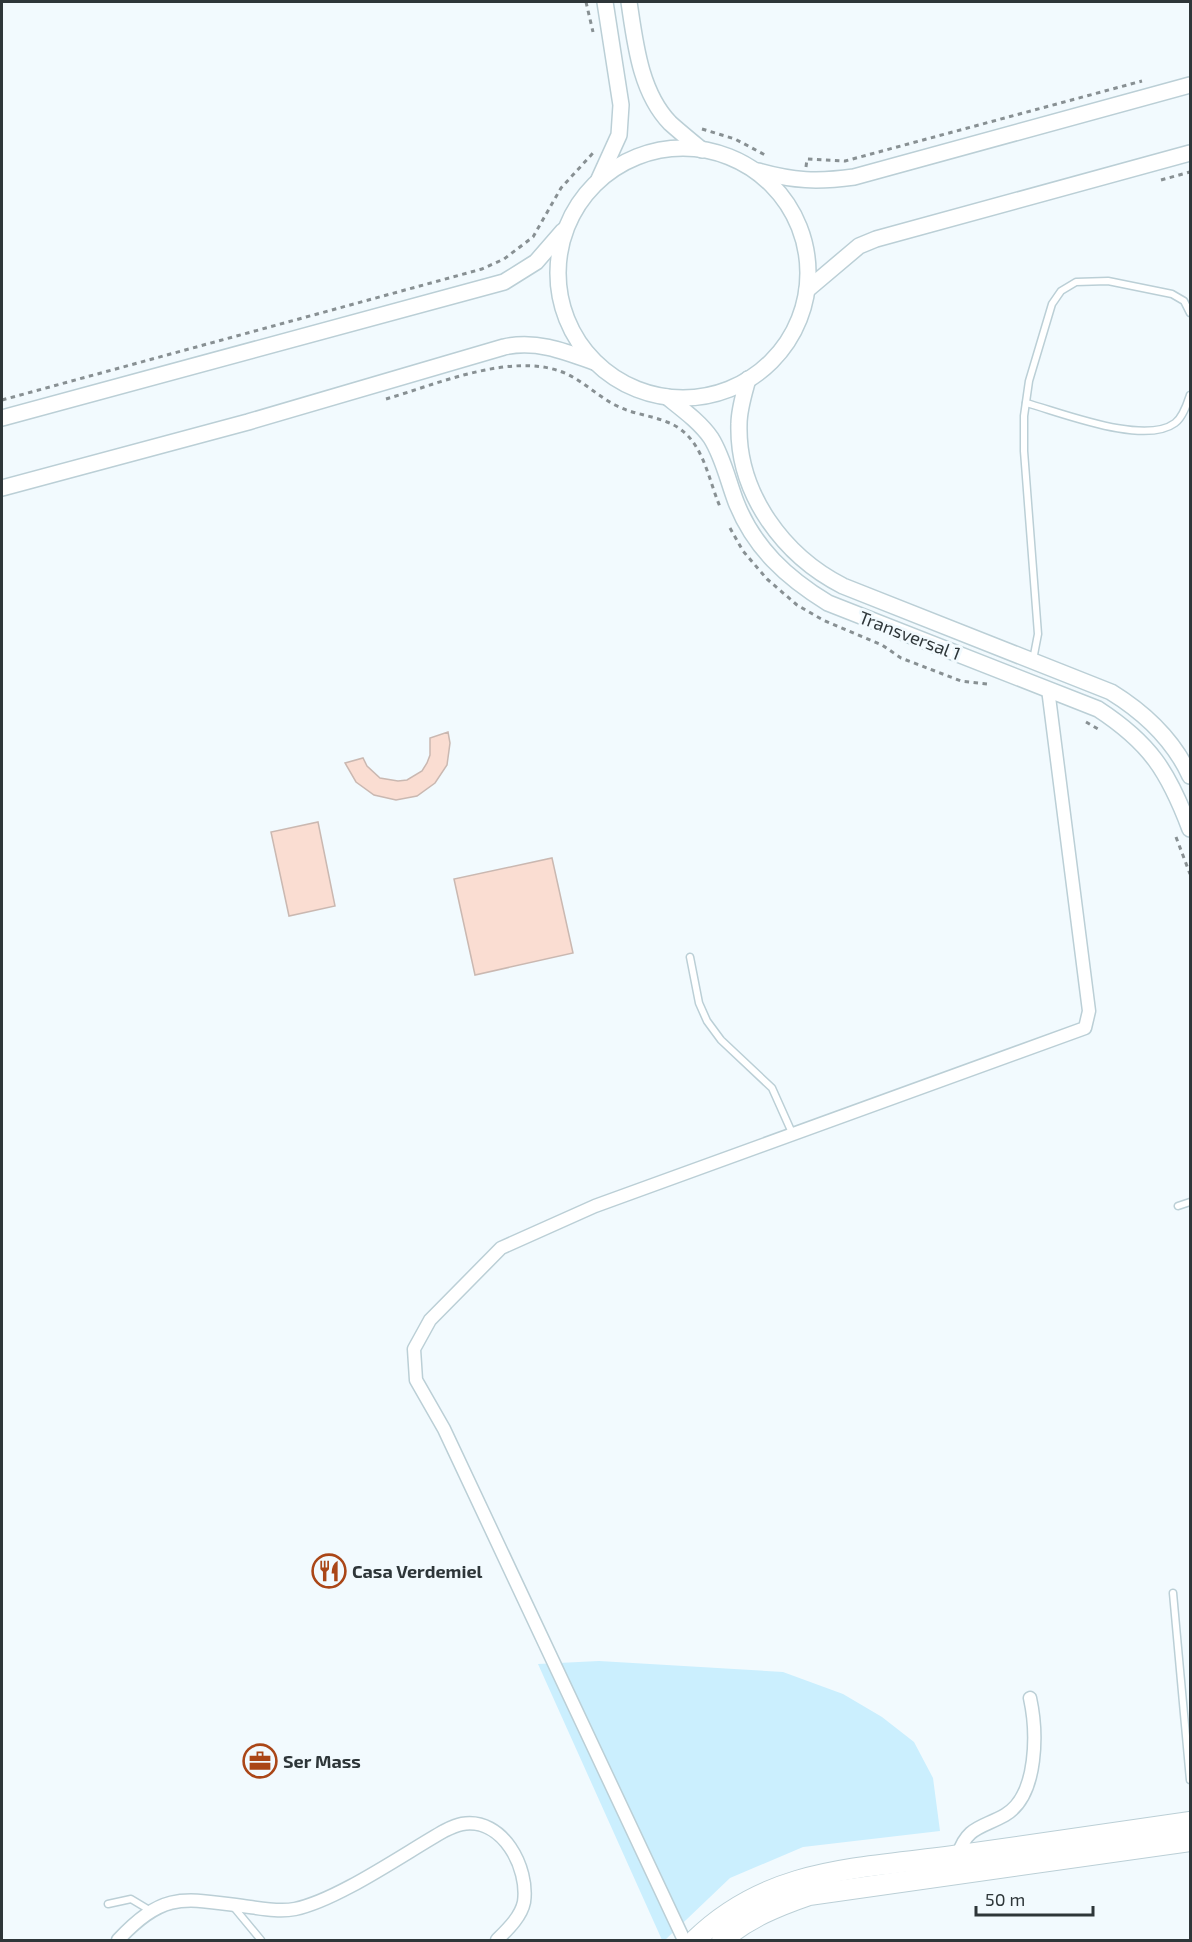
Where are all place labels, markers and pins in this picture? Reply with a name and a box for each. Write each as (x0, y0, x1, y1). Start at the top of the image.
restaurant icon: Casa Verdemiel (311, 1553, 347, 1589)
place label: Casa Verdemiel (352, 1560, 483, 1582)
office icon: Ser Mass (242, 1743, 278, 1779)
place label: Ser Mass (283, 1750, 361, 1772)

